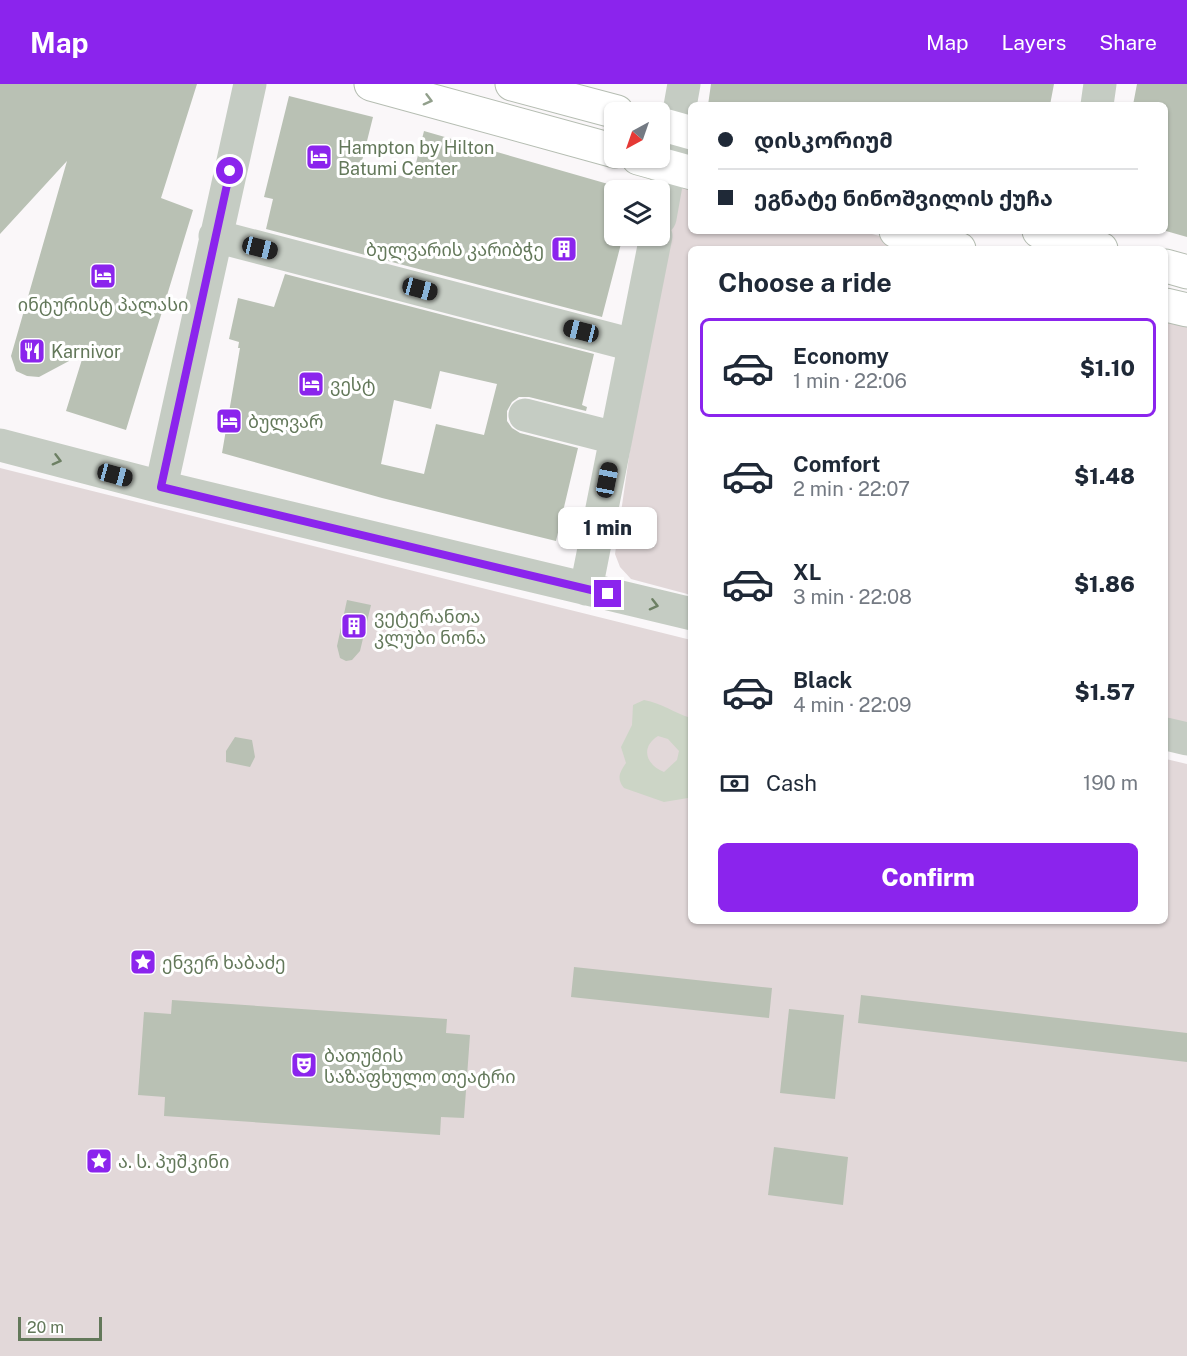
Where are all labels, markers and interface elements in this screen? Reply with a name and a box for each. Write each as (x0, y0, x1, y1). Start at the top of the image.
text: Map (30, 26, 89, 59)
text: Map (926, 30, 969, 55)
text: Layers (1002, 30, 1066, 55)
text: Share (1099, 30, 1157, 55)
one-way arrow (422, 92, 432, 105)
north arrow (604, 102, 670, 168)
map controls (604, 102, 670, 246)
text: დისკორიუმ (754, 127, 893, 153)
place label: Hampton by Hilton Batumi Center (338, 137, 494, 179)
hotel icon: Hampton by Hilton Batumi Center (304, 142, 334, 172)
route start (216, 157, 243, 184)
button: layers (604, 180, 670, 246)
text: ეგნატე ნინოშვილის ქუჩა (754, 185, 1053, 211)
building icon: ბულვარის კარიბჭე (549, 234, 579, 264)
car (240, 235, 280, 261)
place label: ბულვარის კარიბჭე (366, 239, 544, 261)
hotel icon: ინტურისტ პალასი (88, 261, 118, 291)
text: Choose a ride (718, 266, 892, 298)
car (400, 276, 440, 302)
place label: ინტურისტ პალასი (18, 294, 188, 316)
car (561, 318, 601, 344)
restaurant icon: Karnivor (17, 336, 47, 366)
place label: Karnivor (51, 341, 121, 362)
icon: car (721, 341, 775, 395)
text: Economy (793, 343, 889, 369)
text: $1.10 (1080, 355, 1135, 381)
hotel icon: ვესტ (296, 369, 326, 399)
text: 1 min · 22:06 (793, 369, 907, 393)
place label: ვესტ (330, 374, 376, 396)
hotel icon: ბულვარ (214, 406, 244, 436)
place label: ბულვარ (248, 411, 323, 433)
icon: car (721, 449, 775, 503)
text: Comfort (793, 451, 880, 477)
one-way arrow (51, 452, 61, 465)
car (595, 461, 619, 499)
car (95, 462, 135, 488)
text: $1.48 (1074, 463, 1135, 489)
text: 2 min · 22:07 (793, 477, 910, 501)
callout: 1 min (558, 507, 658, 549)
text: 1 min (583, 516, 632, 540)
icon: car (721, 557, 775, 611)
text: XL (793, 559, 821, 585)
text: $1.86 (1074, 571, 1135, 597)
route end (594, 580, 621, 607)
text: 3 min · 22:08 (793, 585, 912, 609)
one-way arrow (649, 598, 659, 611)
place label: ვეტერანთა კლუბი ნონა (374, 606, 486, 649)
building icon: ვეტერანთა კლუბი ნონა (339, 611, 369, 641)
icon: car (721, 665, 775, 719)
text: Black (793, 667, 852, 693)
text: $1.57 (1075, 679, 1135, 705)
text: 4 min · 22:09 (793, 693, 911, 717)
icon: cash (718, 767, 751, 800)
text: Cash (766, 770, 817, 796)
text: 190 m (1083, 771, 1138, 795)
button: Confirm (718, 843, 1138, 912)
place icon: ენვერ ხაბაძე (128, 947, 158, 977)
place label: ენვერ ხაბაძე (162, 952, 286, 974)
place label: ბათუმის საზაფხულო თეატრი (324, 1045, 515, 1088)
theatre icon: ბათუმის საზაფხულო თეატრი (289, 1050, 319, 1080)
place icon: ა. ს. პუშკინი (84, 1146, 114, 1176)
place label: ა. ს. პუშკინი (118, 1151, 229, 1173)
scale bar (18, 1314, 102, 1342)
text: 20 m (27, 1318, 64, 1337)

